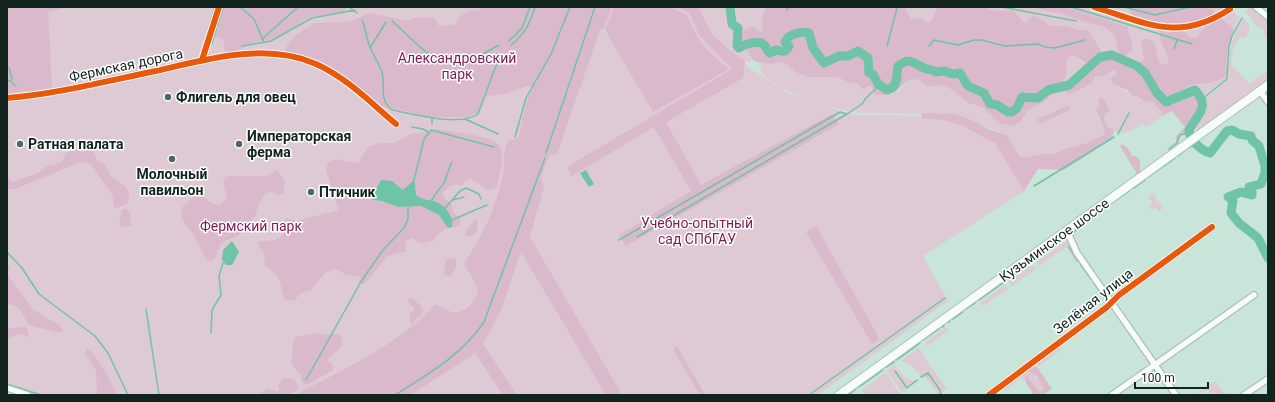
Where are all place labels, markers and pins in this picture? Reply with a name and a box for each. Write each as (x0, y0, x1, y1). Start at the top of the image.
place label: Флигель для овец (176, 89, 296, 105)
marker: Флигель для овец (163, 92, 173, 102)
place label: Императорская ферма (247, 128, 351, 160)
place label: Ратная палата (28, 136, 124, 152)
marker: Ратная палата (15, 139, 25, 149)
marker: Императорская ферма (234, 139, 244, 149)
marker: Молочный павильон (167, 154, 177, 164)
place label: Молочный павильон (136, 166, 208, 198)
place label: Птичник (319, 184, 376, 200)
marker: Птичник (306, 187, 316, 197)

